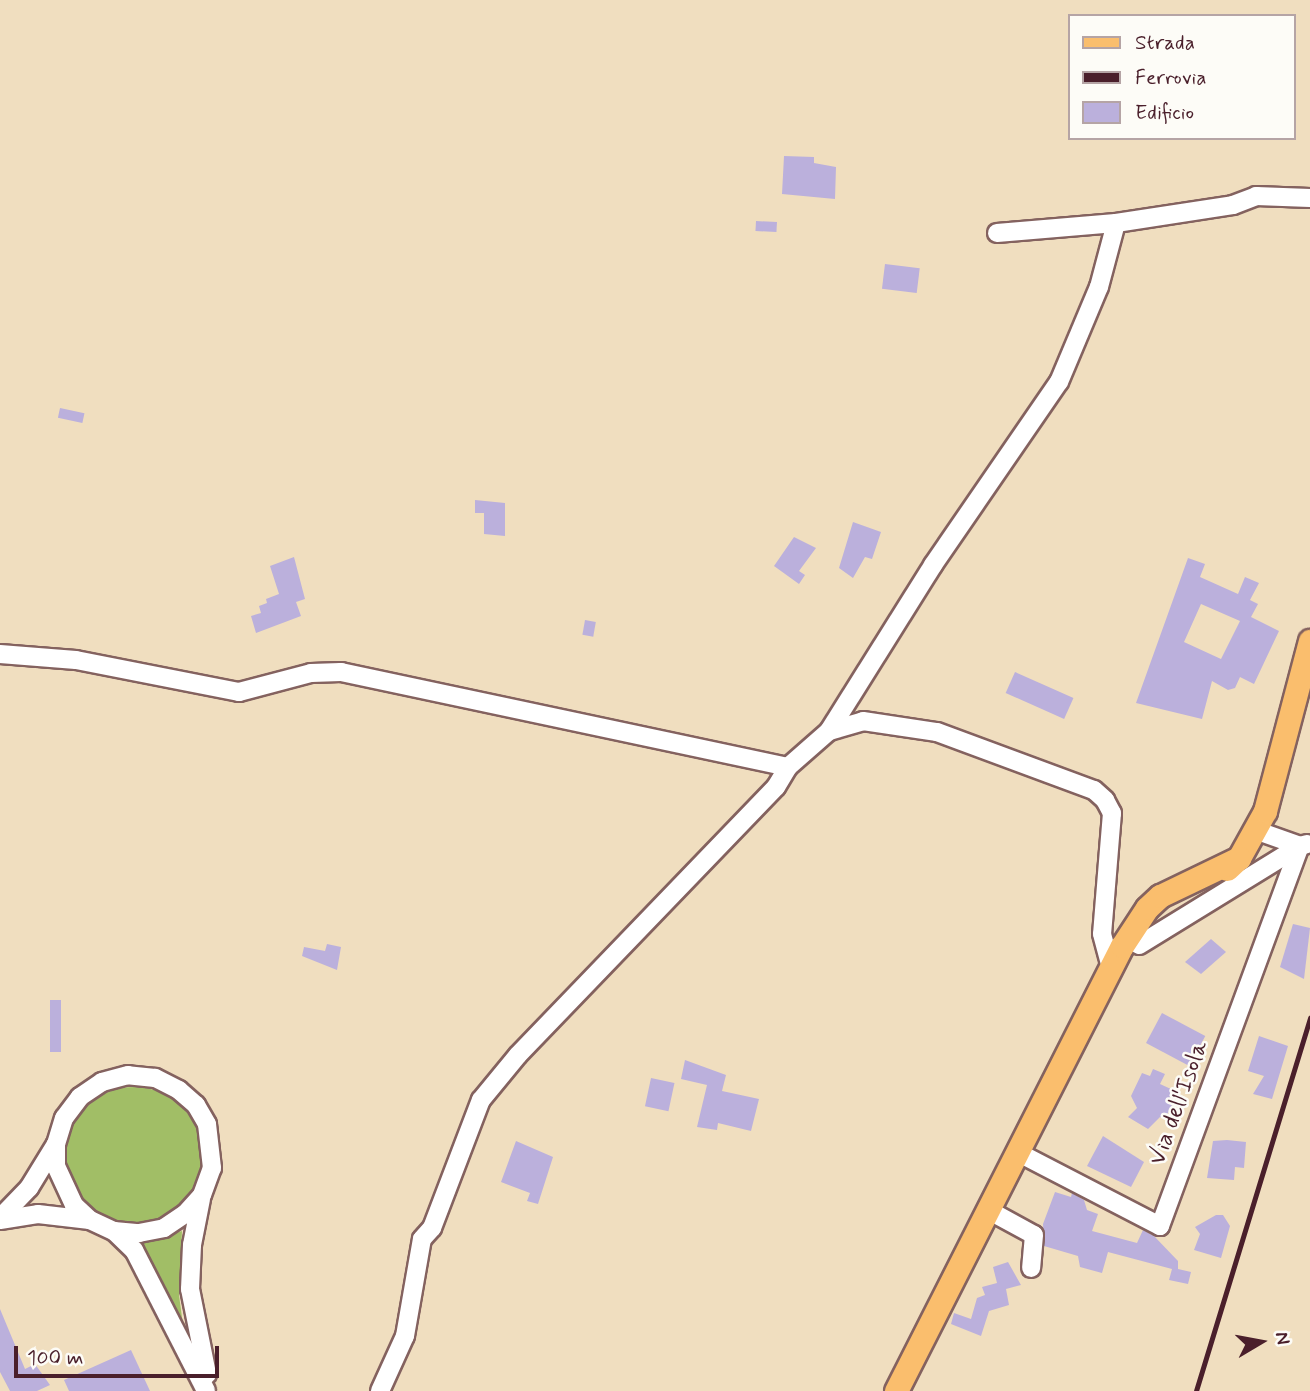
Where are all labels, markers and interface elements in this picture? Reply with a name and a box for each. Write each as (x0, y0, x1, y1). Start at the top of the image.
legend (1068, 14, 1296, 140)
text: Strada (1135, 29, 1195, 57)
text: Ferrovia (1135, 64, 1206, 92)
text: Edificio (1135, 99, 1194, 127)
street label: Via dell'Isola (1143, 1037, 1215, 1169)
north arrow (1226, 1307, 1296, 1377)
text: N (1269, 1330, 1296, 1347)
scale bar (18, 1332, 222, 1376)
text: 100 m (27, 1344, 83, 1372)

